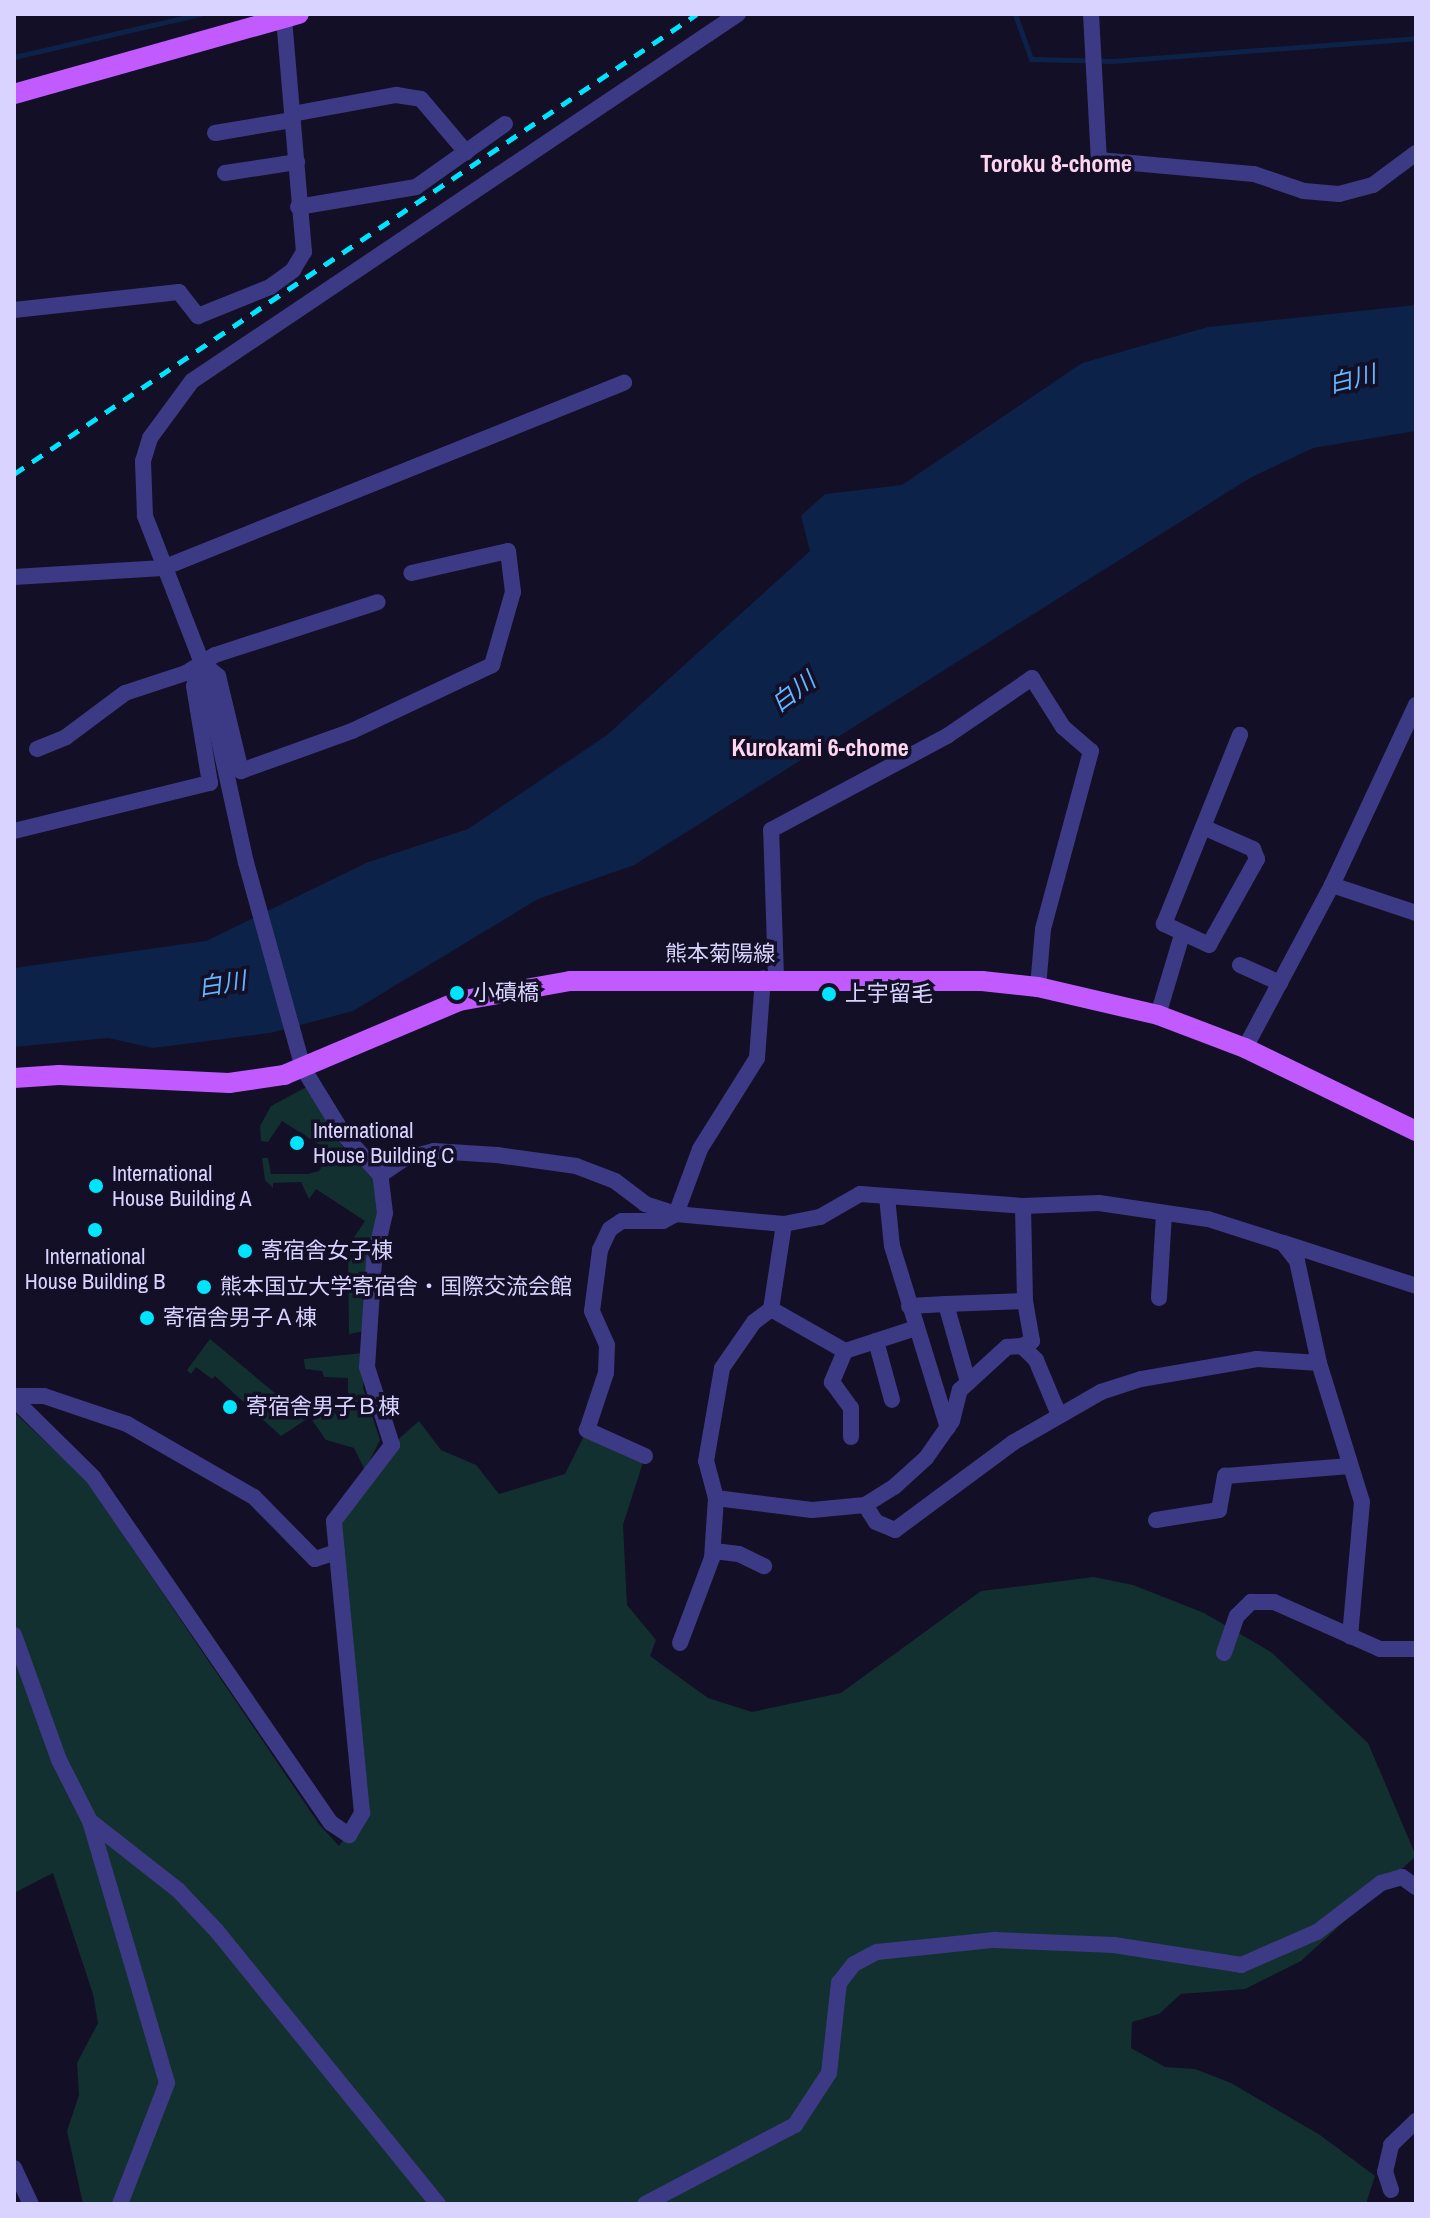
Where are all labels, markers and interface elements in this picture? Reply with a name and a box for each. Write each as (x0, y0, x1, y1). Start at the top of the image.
district label: Toroku 8-chome (980, 150, 1132, 178)
water label: 白川 (1325, 359, 1379, 399)
water label: 白川 (765, 666, 821, 718)
district label: Kurokami 6-chome (731, 734, 909, 762)
street label: 熊本菊陽線 (665, 941, 775, 967)
water label: 白川 (196, 966, 248, 1002)
place label: 小磧橋 (473, 980, 539, 1006)
place label: 上宇留毛 (845, 981, 933, 1007)
marker: 小磧橋 (448, 984, 466, 1002)
marker: 上宇留毛 (820, 985, 838, 1003)
place label: International House Building C (313, 1117, 454, 1168)
marker: International House Building C (288, 1134, 306, 1152)
place label: International House Building A (112, 1160, 252, 1212)
marker: International House Building A (87, 1177, 105, 1195)
marker: International House Building B (86, 1221, 104, 1239)
place label: 寄宿舎女子棟 (261, 1238, 393, 1264)
marker: 寄宿舎女子棟 (236, 1242, 254, 1260)
place label: International House Building B (25, 1243, 165, 1294)
place label: 熊本国立大学寄宿舎・国際交流会館 (220, 1274, 572, 1300)
marker: 熊本国立大学寄宿舎・国際交流会館 (195, 1278, 213, 1296)
place label: 寄宿舎男子Ａ棟 (163, 1305, 317, 1331)
marker: 寄宿舎男子Ａ棟 (138, 1309, 156, 1327)
place label: 寄宿舎男子Ｂ棟 (246, 1394, 400, 1420)
marker: 寄宿舎男子Ｂ棟 (221, 1398, 239, 1416)

